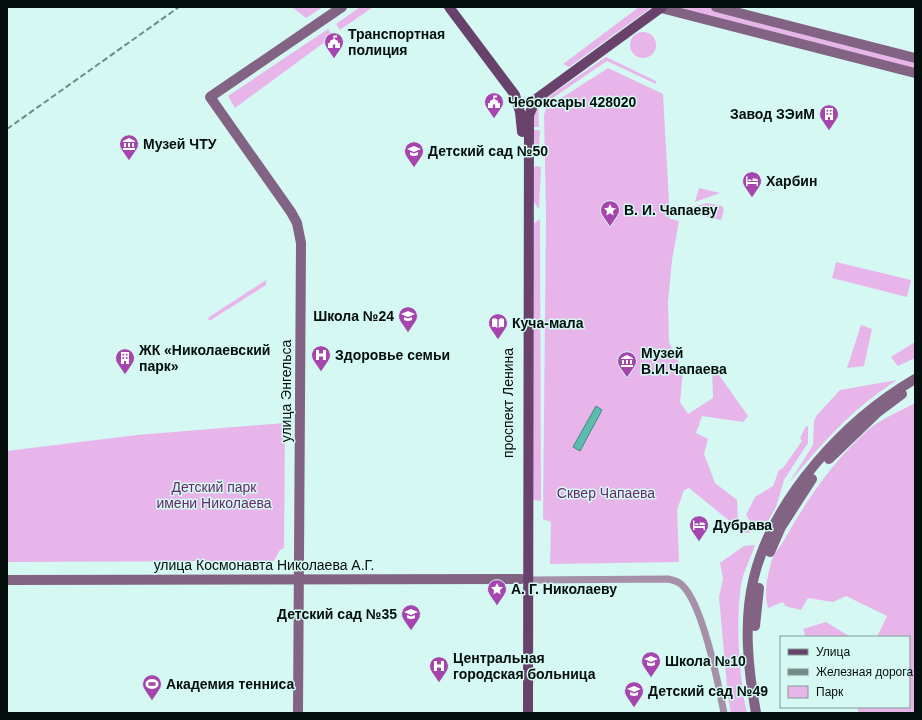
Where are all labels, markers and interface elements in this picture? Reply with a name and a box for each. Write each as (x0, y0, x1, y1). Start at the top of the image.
place label: Транспортная полиция (348, 26, 445, 58)
public building icon: Транспортная полиция (323, 31, 345, 59)
public building icon: Чебоксары 428020 (483, 91, 505, 119)
place label: Чебоксары 428020 (508, 94, 637, 110)
building icon: Завод ЗЭиМ (818, 103, 840, 131)
place label: Завод ЗЭиМ (730, 106, 815, 122)
museum icon: Музей ЧТУ (118, 133, 140, 161)
place label: Музей ЧТУ (143, 136, 217, 152)
school or university icon: Детский сад №50 (403, 140, 425, 168)
place label: Детский сад №50 (428, 143, 548, 159)
hotel icon: Харбин (741, 170, 763, 198)
place label: Харбин (766, 173, 817, 189)
place icon: В. И. Чапаеву (599, 199, 621, 227)
place label: В. И. Чапаеву (624, 202, 718, 218)
school or university icon: Школа №24 (397, 305, 419, 333)
place label: Школа №24 (313, 308, 394, 324)
library icon: Куча-мала (487, 312, 509, 340)
place label: Куча-мала (512, 315, 584, 331)
street label: улица Энгельса (278, 340, 294, 442)
place label: ЖК «Николаевский парк» (138, 342, 270, 374)
hospital icon: Здоровье семьи (310, 344, 332, 372)
place label: Музей В.И.Чапаева (641, 345, 727, 377)
building icon: ЖК «Николаевский парк» (114, 347, 136, 375)
place label: Здоровье семьи (335, 347, 450, 363)
street label: проспект Ленина (500, 348, 516, 458)
museum icon: Музей В.И.Чапаева (616, 350, 638, 378)
park label: Детский парк имени Николаева (156, 479, 272, 511)
park label: Сквер Чапаева (557, 485, 655, 501)
hotel icon: Дубрава (688, 514, 710, 542)
place label: Дубрава (713, 517, 772, 533)
street label: улица Космонавта Николаева А.Г. (154, 557, 374, 573)
place icon: А. Г. Николаеву (486, 578, 508, 606)
place label: А. Г. Николаеву (511, 581, 617, 597)
school or university icon: Детский сад №35 (400, 603, 422, 631)
place label: Детский сад №35 (277, 606, 397, 622)
legend (780, 636, 910, 708)
text: Улица (816, 645, 850, 659)
place label: Центральная городская больница (453, 650, 596, 682)
school or university icon: Школа №10 (640, 650, 662, 678)
place label: Школа №10 (665, 653, 746, 669)
hospital icon: Центральная городская больница (428, 655, 450, 683)
text: Железная дорога (816, 665, 913, 679)
sports icon: Академия тенниса (141, 673, 163, 701)
place label: Академия тенниса (166, 676, 295, 692)
school or university icon: Детский сад №49 (623, 680, 645, 708)
place label: Детский сад №49 (648, 683, 768, 699)
text: Парк (816, 685, 844, 699)

